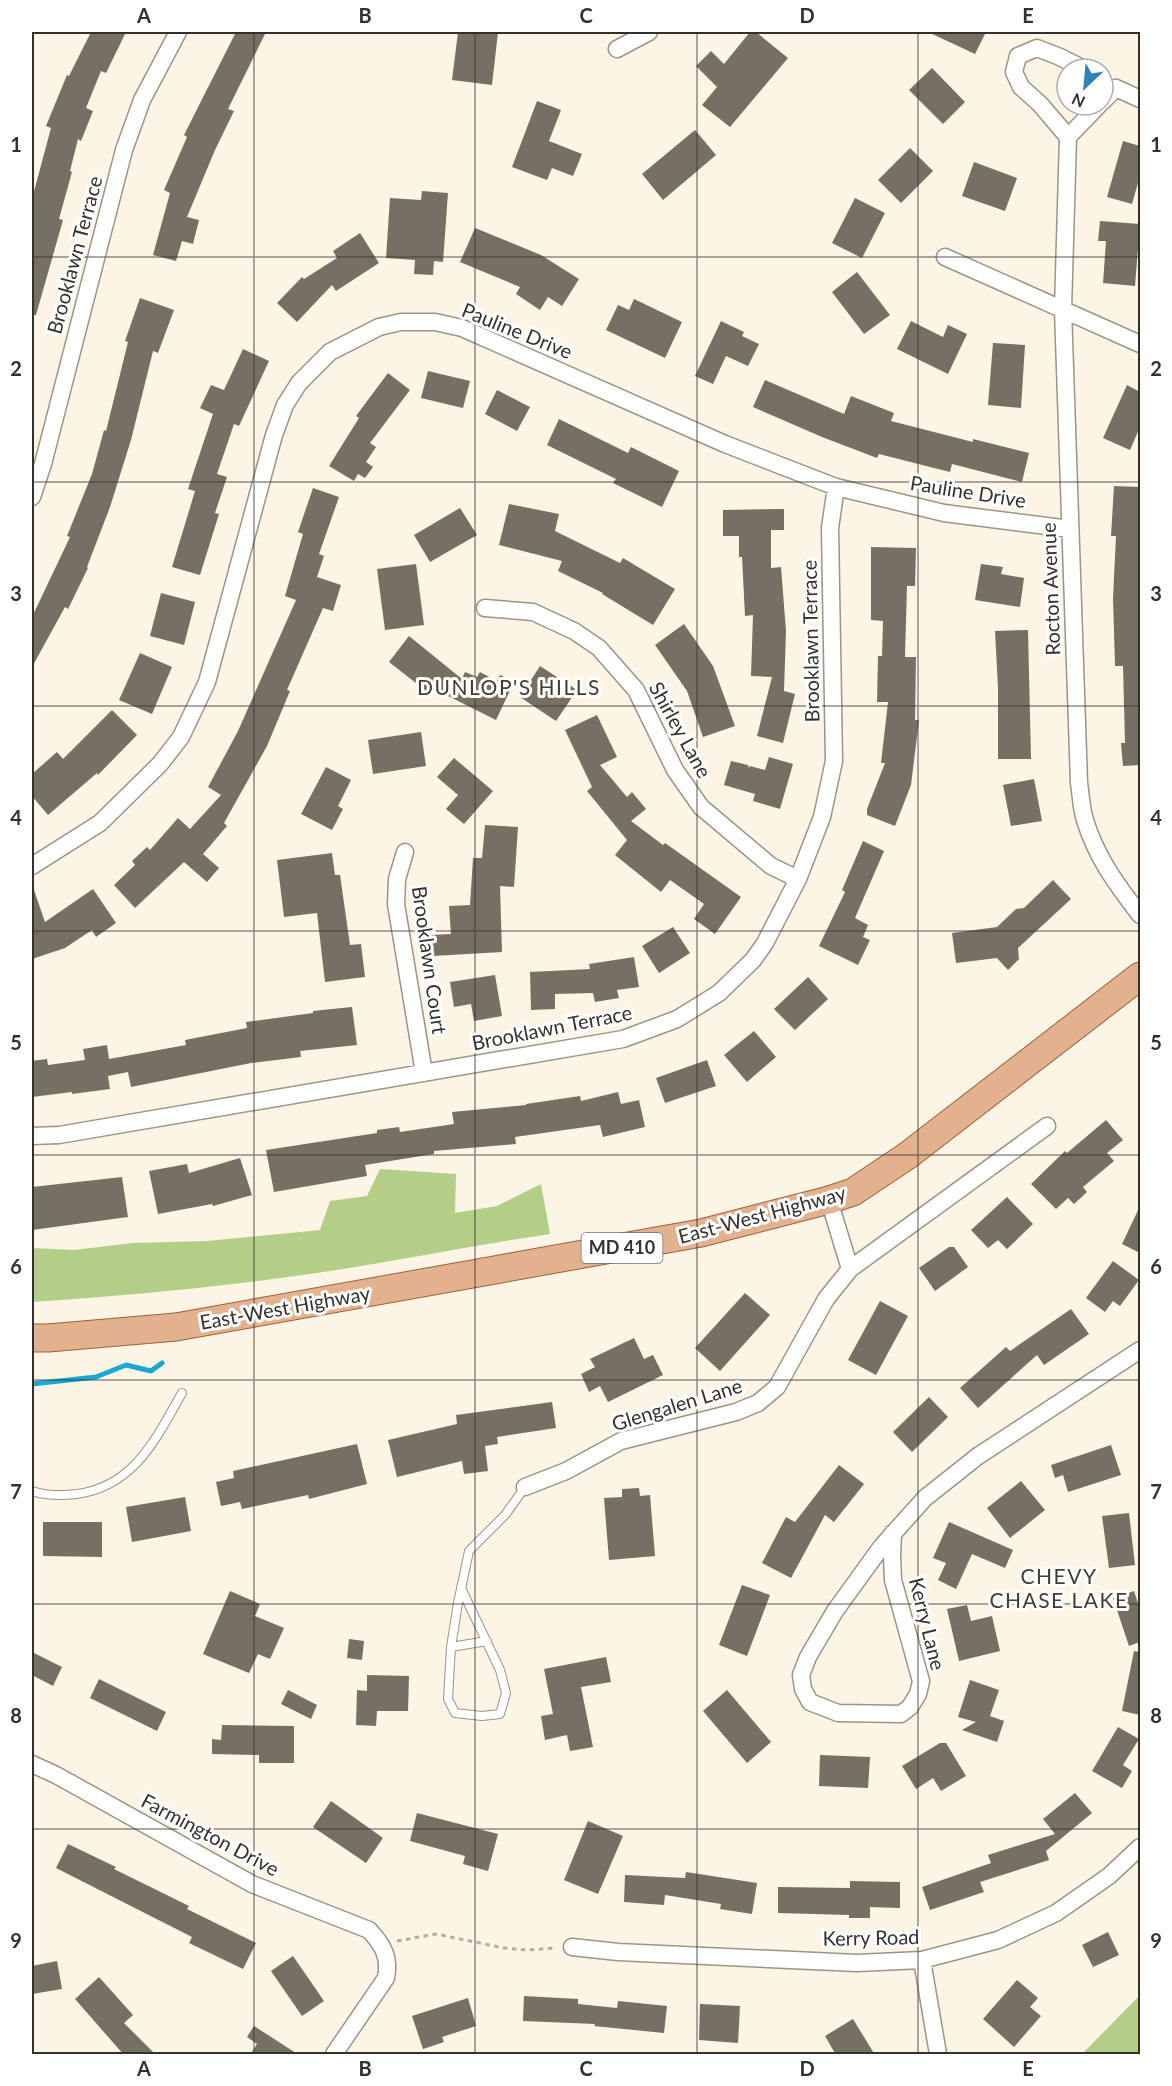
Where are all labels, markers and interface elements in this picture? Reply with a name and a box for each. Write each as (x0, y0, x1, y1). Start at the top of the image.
text: A (136, 3, 151, 27)
text: B (358, 3, 372, 27)
text: C (579, 3, 593, 27)
text: D (799, 3, 815, 27)
text: E (1022, 3, 1034, 27)
north arrow (1055, 57, 1115, 117)
text: N (1069, 90, 1088, 112)
text: 1 (10, 132, 22, 156)
text: 1 (1150, 132, 1162, 156)
street label: Brooklawn Terrace (41, 173, 107, 336)
street label: Pauline Drive (459, 297, 576, 363)
text: 2 (10, 356, 22, 380)
text: 2 (1150, 356, 1162, 380)
street label: Pauline Drive (909, 470, 1028, 512)
street label: Rocton Avenue (1036, 522, 1064, 656)
street label: Brooklawn Terrace (797, 560, 823, 723)
text: 3 (10, 581, 22, 605)
text: 3 (1150, 581, 1162, 605)
district label: DUNLOP'S HILLS (417, 674, 601, 699)
street label: Shirley Lane (645, 677, 717, 782)
text: 4 (10, 805, 22, 829)
text: 4 (1150, 805, 1162, 829)
street label: Brooklawn Court (408, 884, 452, 1035)
street label: Brooklawn Terrace (470, 1000, 634, 1054)
text: 5 (10, 1030, 22, 1054)
text: 5 (1150, 1030, 1162, 1054)
street label: East-West Highway (675, 1180, 849, 1248)
road number: MD 410 (582, 1233, 662, 1263)
text: 6 (10, 1254, 22, 1278)
text: 6 (1150, 1254, 1162, 1278)
street label: East-West Highway (198, 1280, 372, 1334)
street label: Glengalen Lane (609, 1373, 745, 1435)
text: 7 (10, 1479, 22, 1503)
text: 7 (1150, 1479, 1162, 1503)
district label: CHEVY CHASE LAKE (989, 1563, 1129, 1612)
street label: Kerry Lane (905, 1575, 951, 1673)
text: 8 (10, 1703, 22, 1727)
text: 8 (1150, 1703, 1162, 1727)
street label: Farmington Drive (138, 1788, 283, 1880)
street label: Kerry Road (822, 1924, 920, 1950)
text: 9 (10, 1928, 22, 1952)
text: 9 (1150, 1928, 1162, 1952)
text: A (136, 2056, 151, 2080)
text: B (358, 2056, 372, 2080)
text: C (579, 2056, 593, 2080)
text: D (799, 2056, 815, 2080)
text: E (1022, 2056, 1034, 2080)

